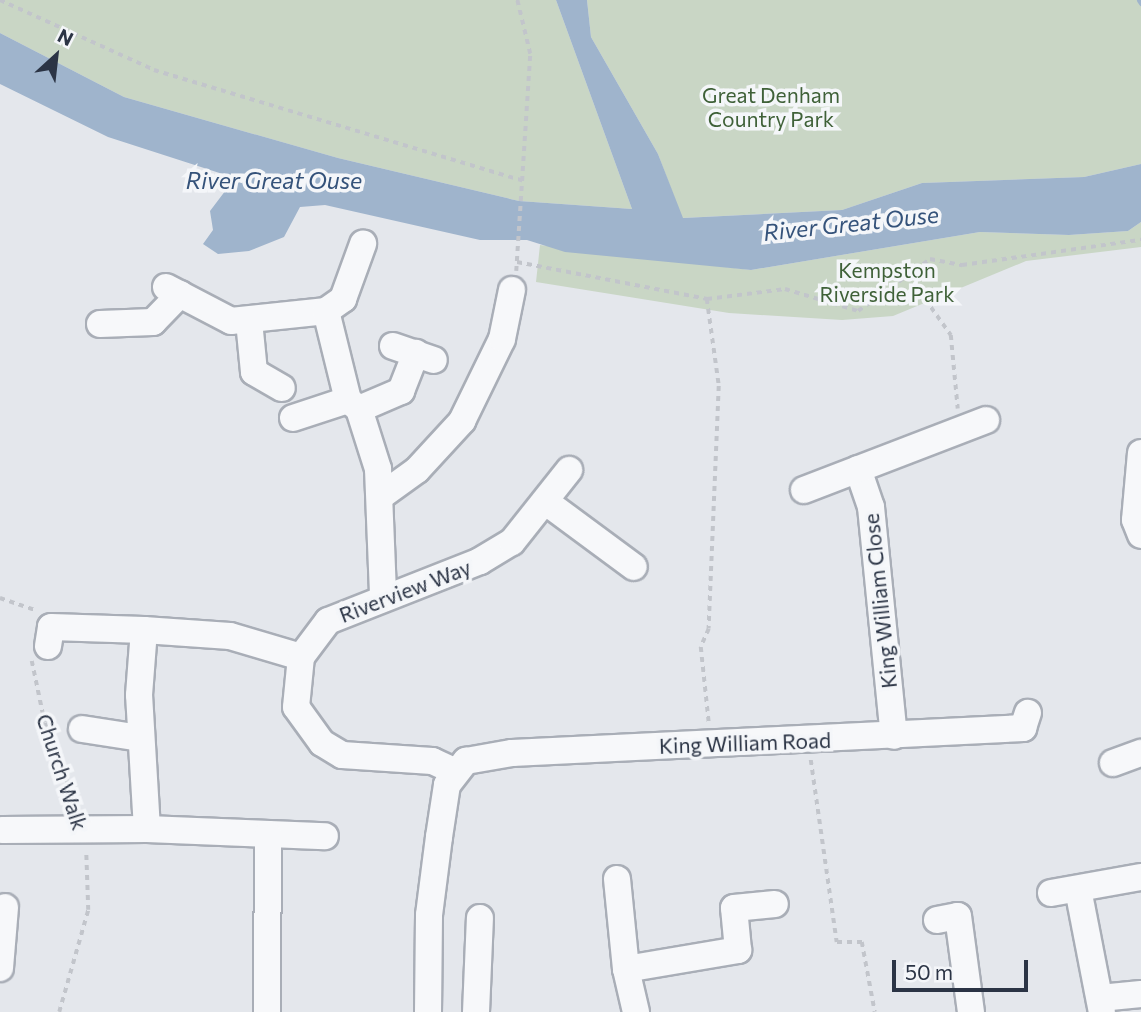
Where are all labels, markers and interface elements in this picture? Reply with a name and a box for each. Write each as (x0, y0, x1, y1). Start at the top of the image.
north arrow (21, 21, 91, 91)
text: N (54, 23, 77, 50)
park label: Great Denham Country Park (702, 82, 840, 132)
water label: River Great Ouse (186, 166, 362, 194)
water label: River Great Ouse (762, 200, 940, 246)
park label: Kempston Riverside Park (819, 257, 955, 307)
street label: King William Close (858, 512, 902, 690)
street label: Riverview Way (336, 554, 474, 628)
street label: Church Walk (31, 711, 93, 833)
street label: King William Road (659, 727, 831, 759)
scale bar (896, 946, 1032, 990)
text: 50 m (905, 959, 953, 984)

